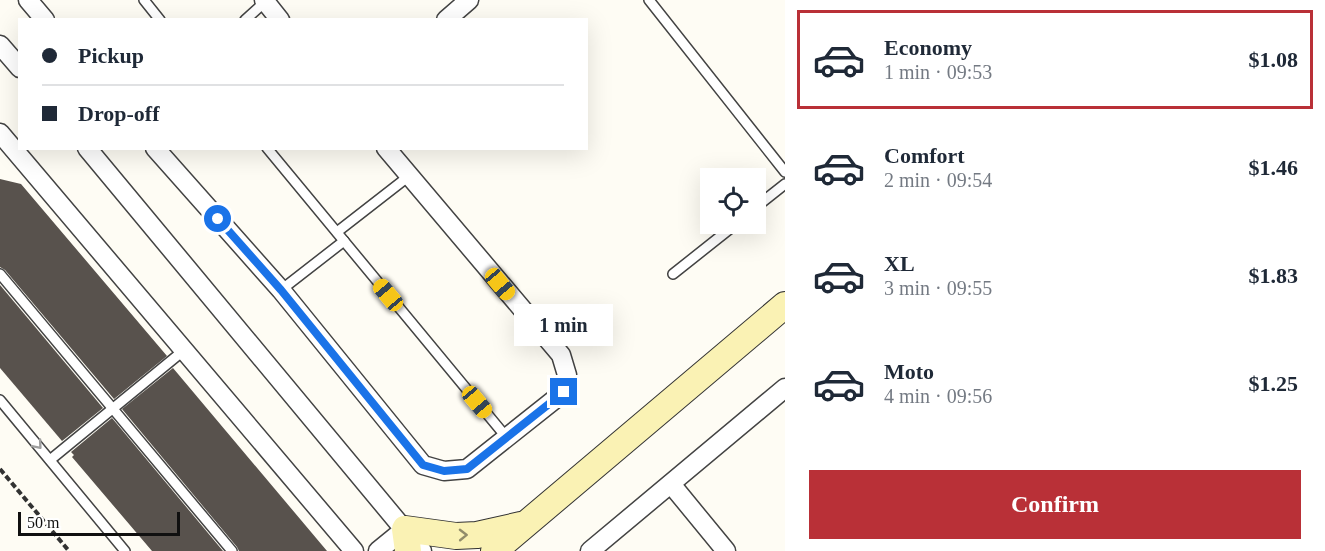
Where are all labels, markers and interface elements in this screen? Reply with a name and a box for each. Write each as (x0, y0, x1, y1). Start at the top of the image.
icon: car (812, 33, 866, 87)
text: Economy (884, 35, 972, 60)
text: Pickup (78, 43, 144, 68)
text: $1.08 (1249, 47, 1298, 72)
text: 1 min · 09:53 (884, 61, 992, 83)
text: Drop-off (78, 101, 159, 126)
icon: car (812, 141, 866, 195)
text: Comfort (884, 143, 965, 168)
text: $1.46 (1249, 155, 1298, 180)
map controls (700, 168, 766, 234)
button: locate (700, 168, 766, 234)
text: 2 min · 09:54 (884, 169, 992, 191)
route start (204, 205, 231, 232)
icon: car (812, 249, 866, 303)
text: XL (884, 251, 915, 276)
text: $1.83 (1249, 263, 1298, 288)
car (482, 264, 518, 304)
car (370, 275, 406, 315)
text: 3 min · 09:55 (884, 277, 992, 299)
callout: 1 min (514, 305, 614, 347)
text: 1 min (539, 314, 588, 336)
icon: car (812, 357, 866, 411)
text: Moto (884, 359, 934, 384)
text: $1.25 (1249, 371, 1298, 396)
route end (550, 378, 577, 405)
car (459, 382, 495, 422)
text: 4 min · 09:56 (884, 385, 992, 407)
one-way arrow (30, 438, 41, 449)
button: Confirm (809, 470, 1301, 539)
scale bar (18, 509, 180, 536)
text: 50 m (27, 514, 59, 531)
one-way arrow (458, 529, 467, 541)

